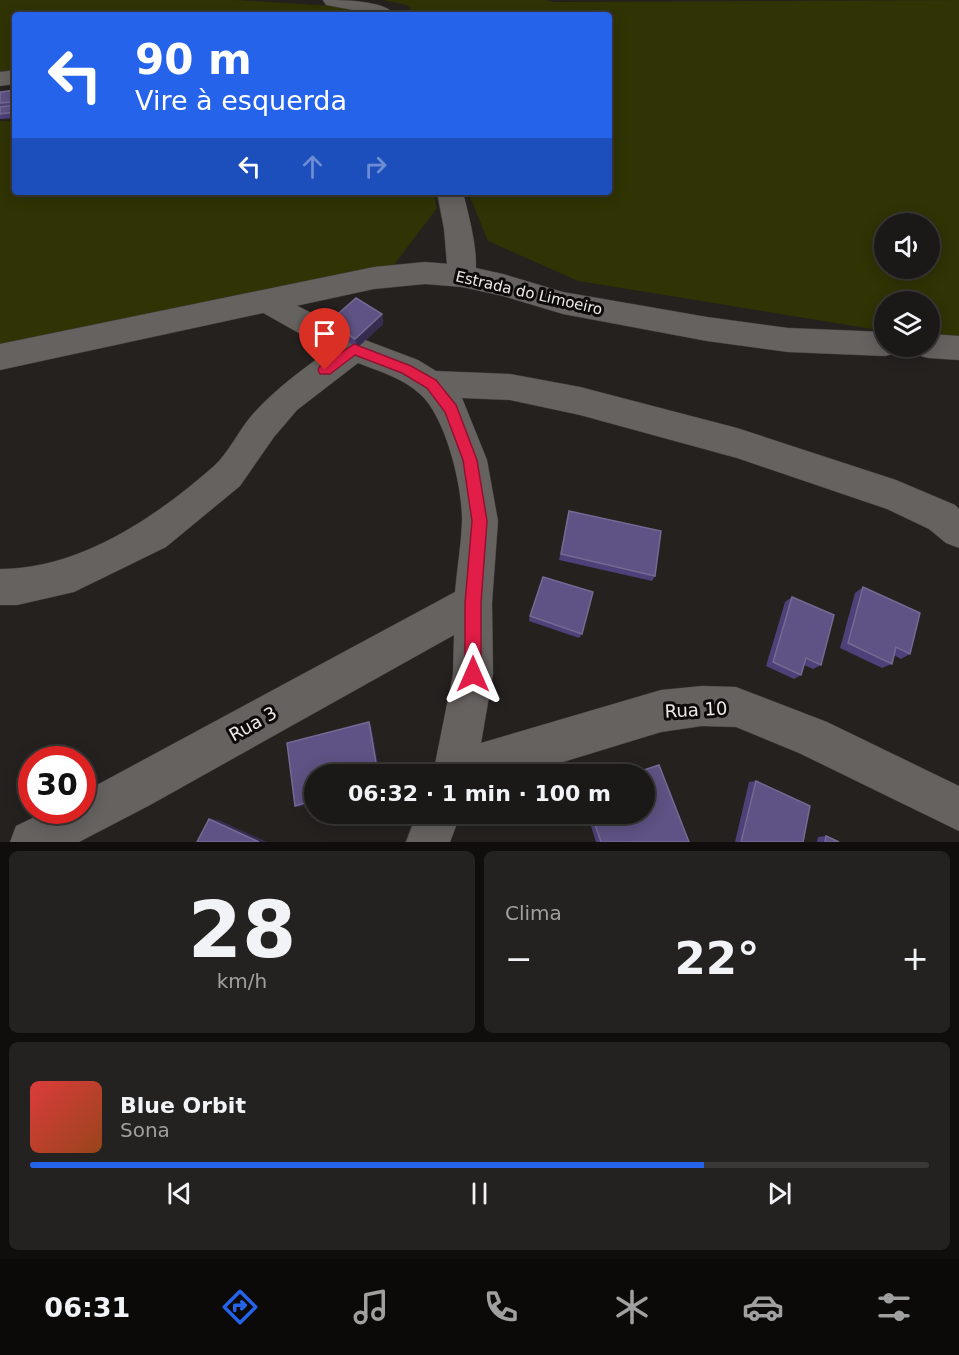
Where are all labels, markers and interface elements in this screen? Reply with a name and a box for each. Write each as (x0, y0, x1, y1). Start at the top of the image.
text: 90 m (135, 35, 252, 84)
icon: left (36, 36, 114, 114)
text: Vire à esquerda (135, 85, 347, 116)
icon: left (233, 150, 266, 183)
icon: ahead (296, 150, 329, 183)
icon: right (359, 150, 392, 183)
map controls (874, 213, 940, 357)
button: sound (874, 213, 940, 279)
street label: Estrada do Limoeiro (454, 267, 604, 319)
button: layers (874, 291, 940, 357)
pin (299, 308, 350, 370)
icon: arrive (308, 317, 341, 350)
position arrow (441, 642, 505, 706)
street label: Rua 10 (664, 697, 728, 722)
street label: Rua 3 (225, 702, 280, 745)
speed limit sign: 30 (18, 746, 96, 824)
text: 06:32 · 1 min · 100 m (348, 781, 611, 806)
text: 28 (188, 885, 296, 975)
text: Clima (505, 901, 562, 925)
text: 22° (674, 932, 760, 985)
text: − (505, 939, 533, 978)
text: + (901, 939, 929, 978)
text: km/h (217, 969, 267, 993)
text: Blue Orbit (120, 1093, 246, 1118)
text: Sona (120, 1118, 170, 1142)
icon: previous (163, 1177, 196, 1210)
icon: pause (463, 1177, 496, 1210)
icon: next (763, 1177, 796, 1210)
icon: directions (219, 1286, 261, 1328)
icon: music (350, 1286, 392, 1328)
icon: phone (480, 1286, 522, 1328)
icon: climate (611, 1286, 653, 1328)
icon: car (742, 1286, 784, 1328)
icon: filters (873, 1286, 915, 1328)
text: 06:31 (44, 1292, 130, 1323)

